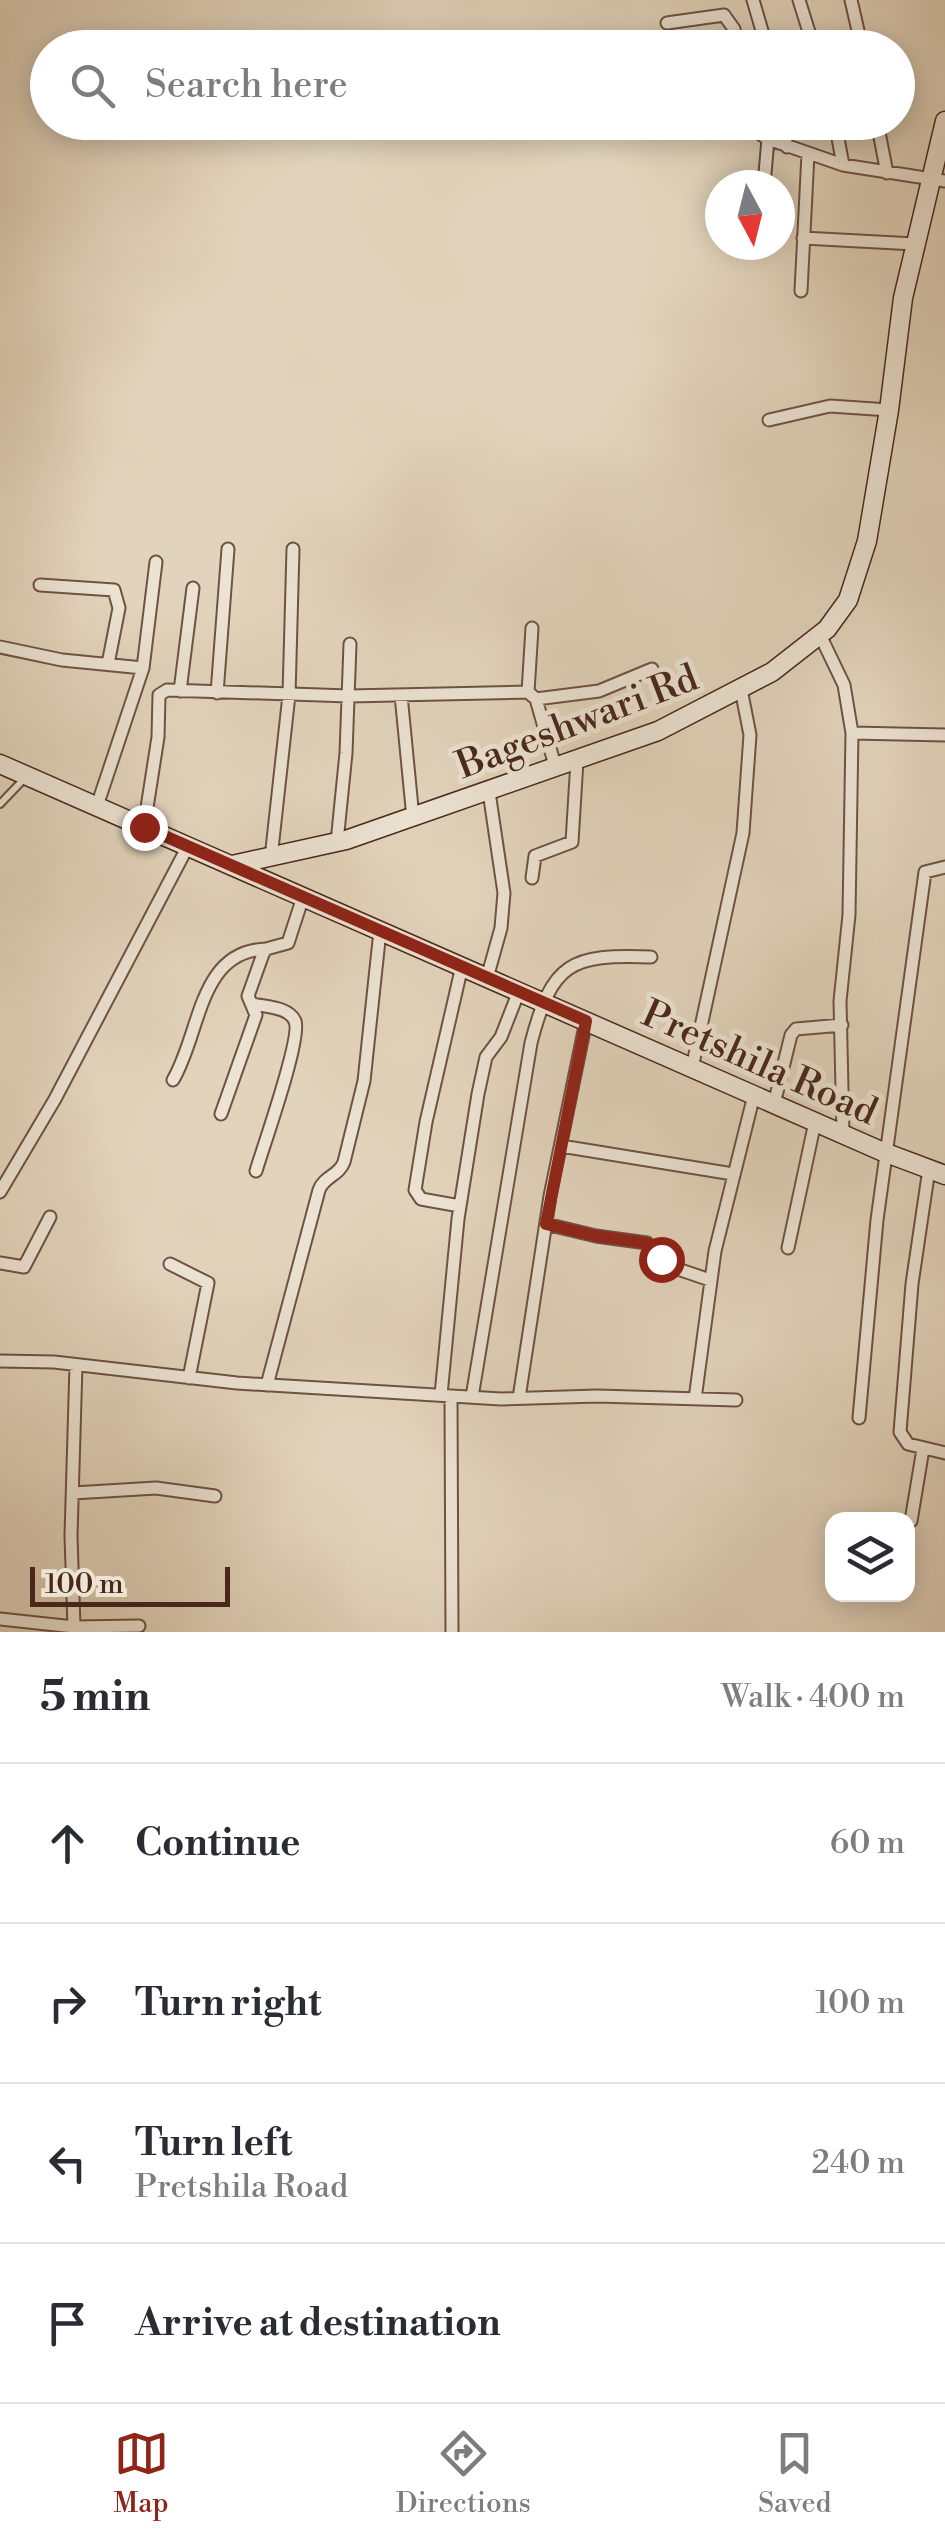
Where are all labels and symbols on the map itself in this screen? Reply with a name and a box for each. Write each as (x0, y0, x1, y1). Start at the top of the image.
north arrow (705, 170, 795, 260)
street label: Bageshwari Rd (449, 655, 705, 790)
route end (122, 805, 168, 851)
street label: Pretshila Road (634, 990, 885, 1136)
route start (639, 1237, 685, 1283)
scale bar (30, 1562, 230, 1606)

